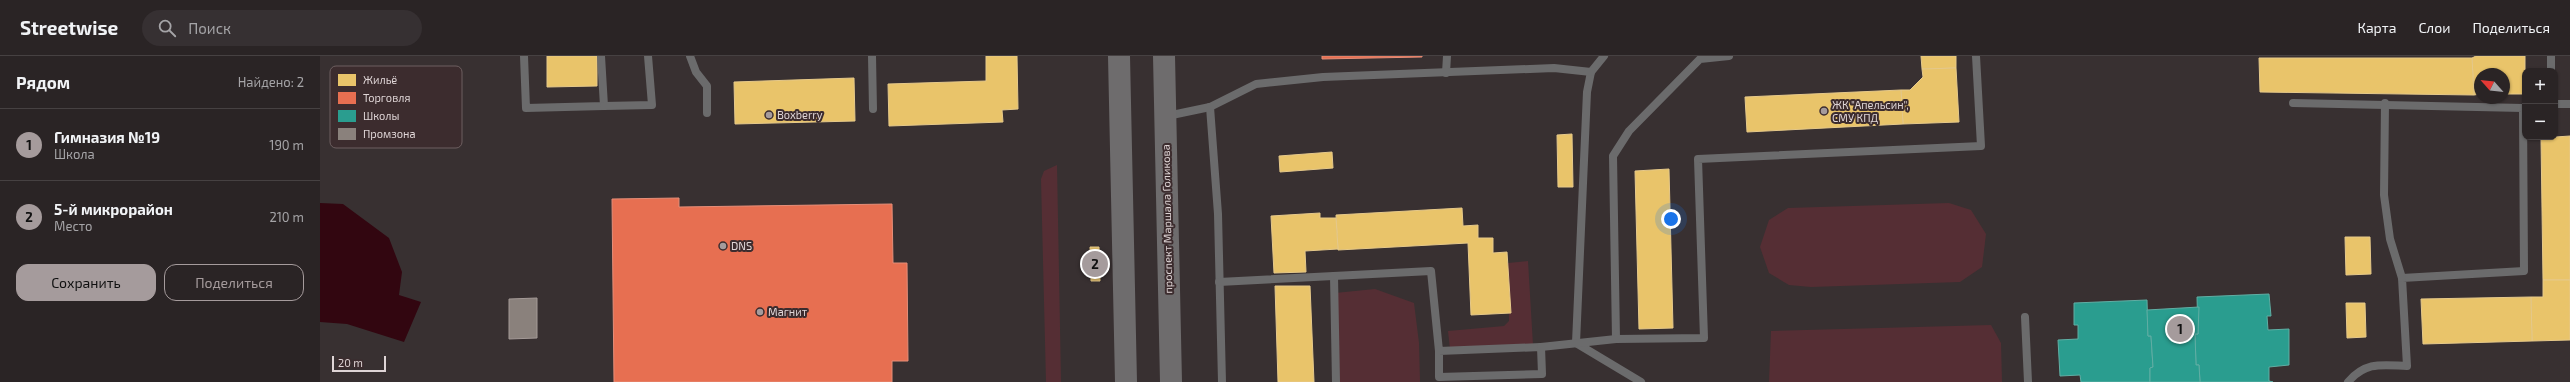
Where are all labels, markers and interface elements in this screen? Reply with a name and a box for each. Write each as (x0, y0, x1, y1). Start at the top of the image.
search box (142, 10, 422, 46)
text: Streetwise (20, 16, 118, 39)
icon: search (156, 17, 178, 39)
text: Поиск (188, 19, 231, 37)
text: Карта (2357, 19, 2396, 36)
text: Слои (2418, 19, 2450, 36)
text: Поделиться (2472, 19, 2550, 36)
legend (330, 66, 462, 148)
north arrow (2474, 68, 2510, 104)
map controls (2522, 68, 2558, 140)
button: + (2522, 68, 2558, 104)
text: Рядом (16, 72, 70, 92)
text: Жильё (363, 73, 397, 86)
text: Найдено: 2 (238, 74, 304, 90)
text: Торговля (363, 91, 410, 104)
place label: ЖК "Апельсин", СМУ КПД (1832, 98, 1909, 124)
button: − (2522, 104, 2558, 140)
marker: ЖК "Апельсин", СМУ КПД (1819, 106, 1829, 116)
place label: Boxberry (777, 108, 823, 121)
text: Школы (363, 109, 399, 122)
marker: Boxberry (764, 110, 774, 120)
text: Промзона (363, 127, 415, 140)
text: Гимназия №19 (54, 128, 160, 146)
text: 1 (26, 137, 32, 153)
text: 190 m (269, 137, 304, 153)
street label: проспект Маршала Голикова (1159, 144, 1174, 294)
text: Школа (54, 146, 95, 162)
text: 5-й микрорайон (54, 200, 173, 218)
text: 2 (25, 209, 33, 225)
text: 210 m (269, 209, 304, 225)
your location (1661, 209, 1681, 229)
text: Место (54, 218, 93, 234)
place label: DNS (731, 239, 752, 252)
marker: DNS (718, 241, 728, 251)
pin: 2 (1082, 249, 1108, 279)
button: Сохранить (16, 264, 156, 301)
button: Поделиться (164, 264, 304, 301)
place label: Магнит (768, 305, 808, 318)
marker: Магнит (755, 307, 765, 317)
pin: 1 (2167, 314, 2193, 344)
scale bar (332, 354, 386, 373)
text: 20 m (338, 356, 363, 369)

